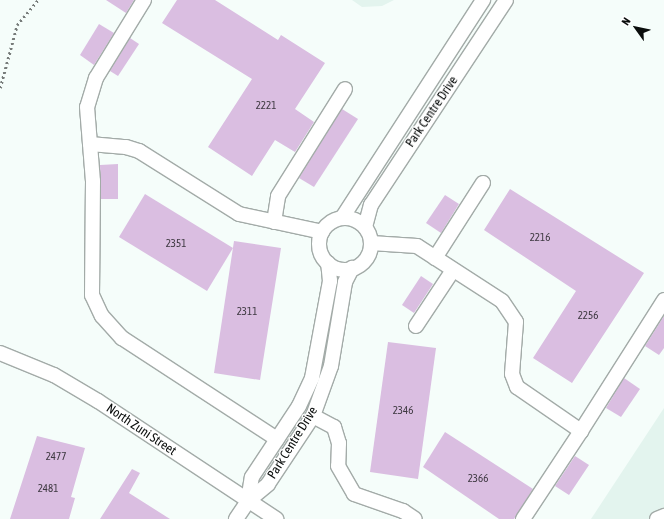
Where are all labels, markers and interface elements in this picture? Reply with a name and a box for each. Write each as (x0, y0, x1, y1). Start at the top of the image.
north arrow (616, 8, 656, 48)
text: N (619, 15, 633, 27)
street label: Park Centre Drive (403, 74, 461, 150)
house number: 2221 (256, 98, 276, 112)
house number: 2216 (530, 230, 550, 244)
house number: 2351 (166, 236, 186, 250)
house number: 2311 (237, 304, 257, 318)
house number: 2256 (578, 308, 598, 322)
street label: North Zuni Street (103, 401, 179, 459)
house number: 2346 (393, 403, 413, 417)
street label: Park Centre Drive (265, 404, 321, 482)
house number: 2477 (46, 449, 66, 463)
house number: 2366 (468, 471, 488, 485)
house number: 2481 (38, 481, 58, 495)

